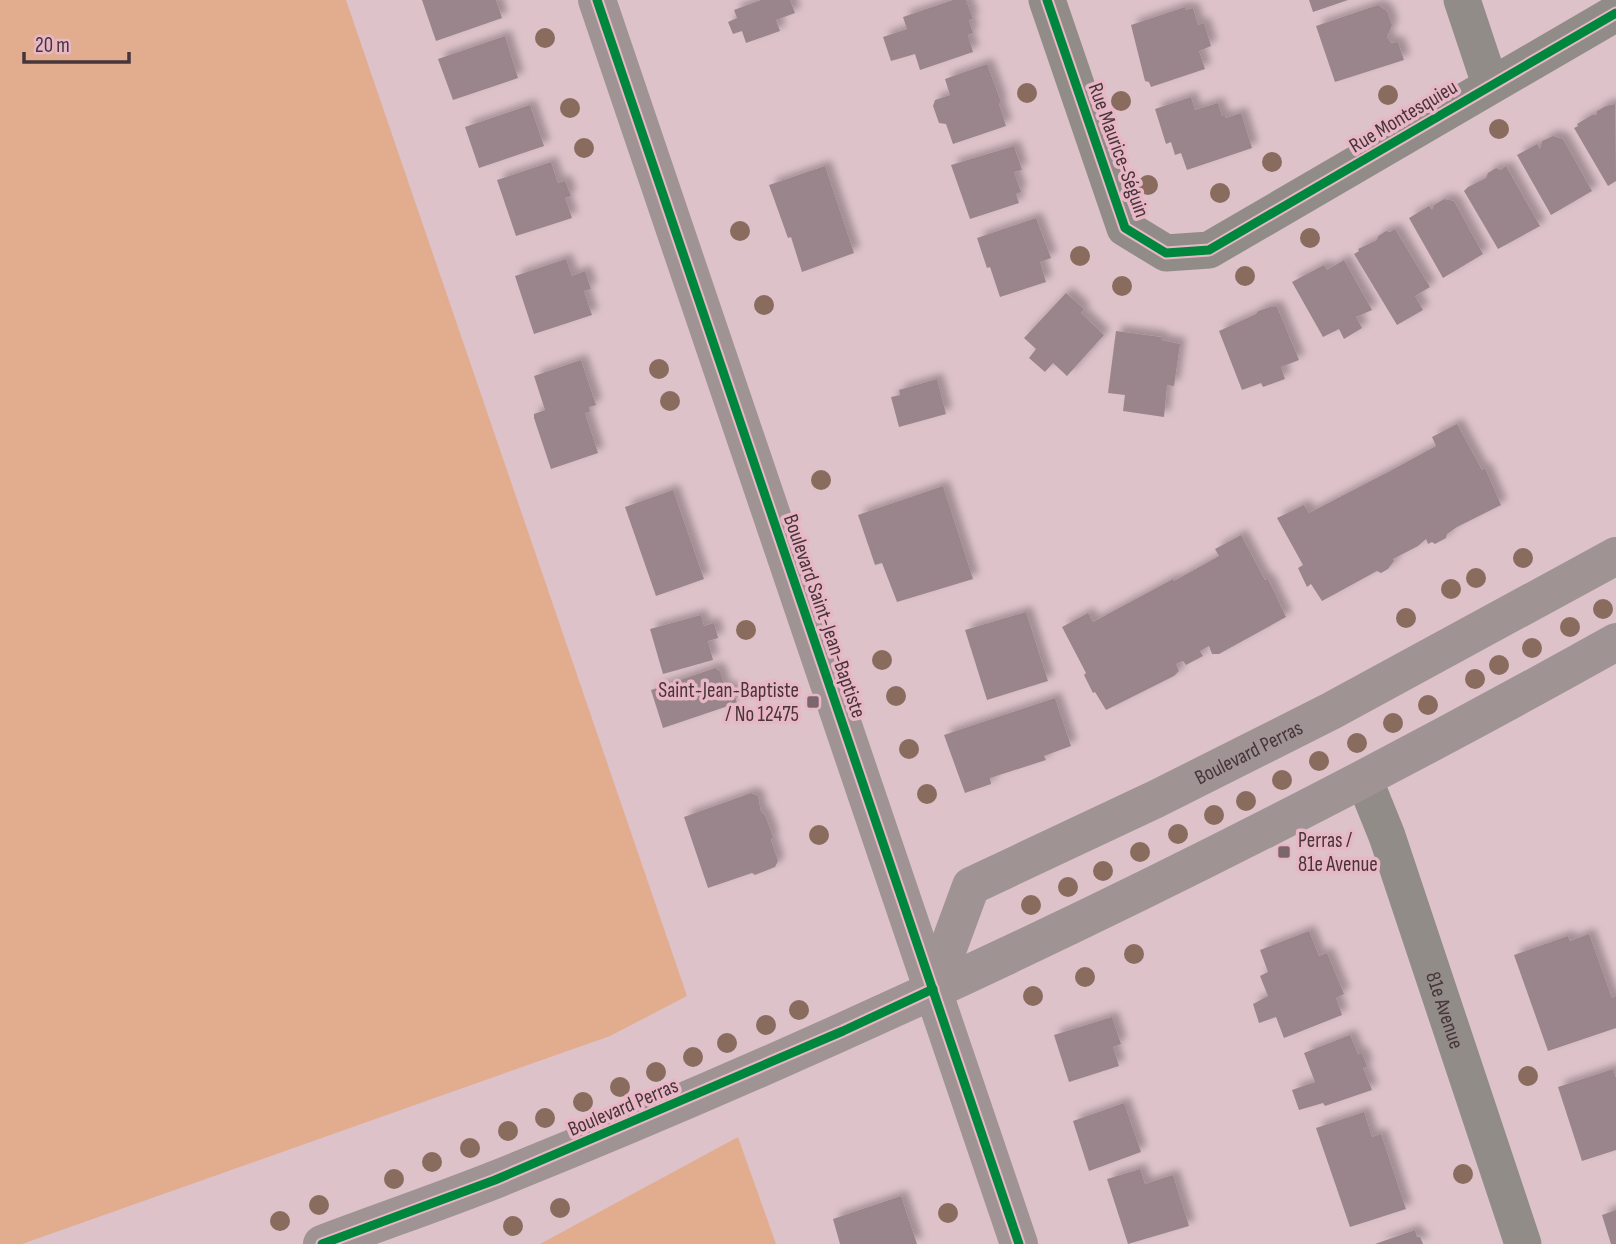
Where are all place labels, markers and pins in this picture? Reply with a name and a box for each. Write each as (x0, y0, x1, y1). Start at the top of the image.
place label: Saint-Jean-Baptiste / No 12475 (658, 678, 799, 727)
marker: Saint-Jean-Baptiste / No 12475 (805, 694, 821, 710)
place label: Perras / 81e Avenue (1298, 828, 1378, 877)
marker: Perras / 81e Avenue (1276, 844, 1292, 860)

